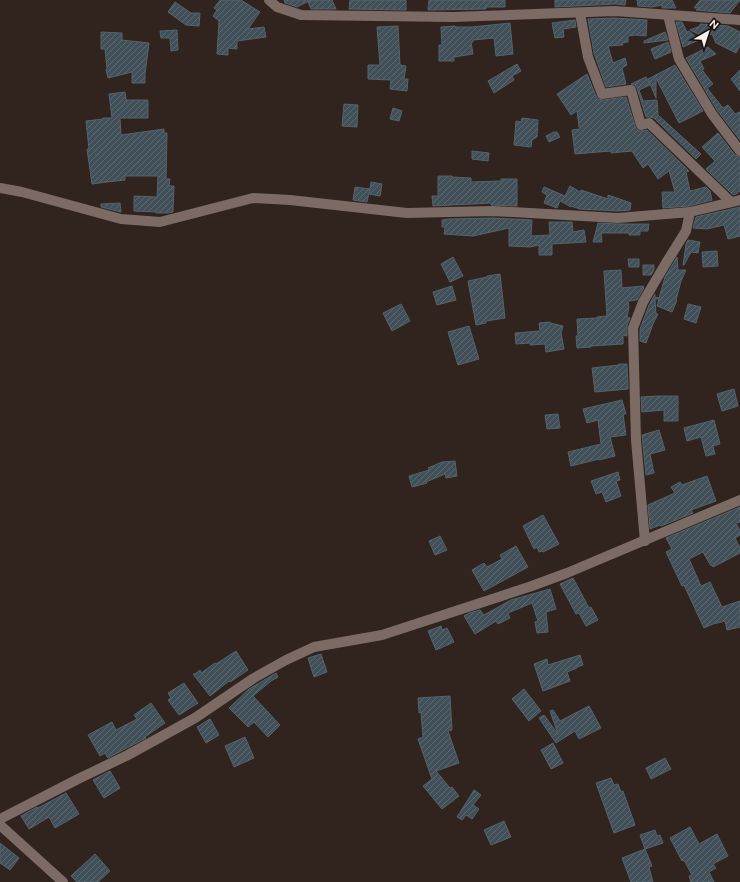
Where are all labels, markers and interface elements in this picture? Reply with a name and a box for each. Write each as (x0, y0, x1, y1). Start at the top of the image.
north arrow (688, 12, 728, 52)
text: N (707, 17, 721, 31)

